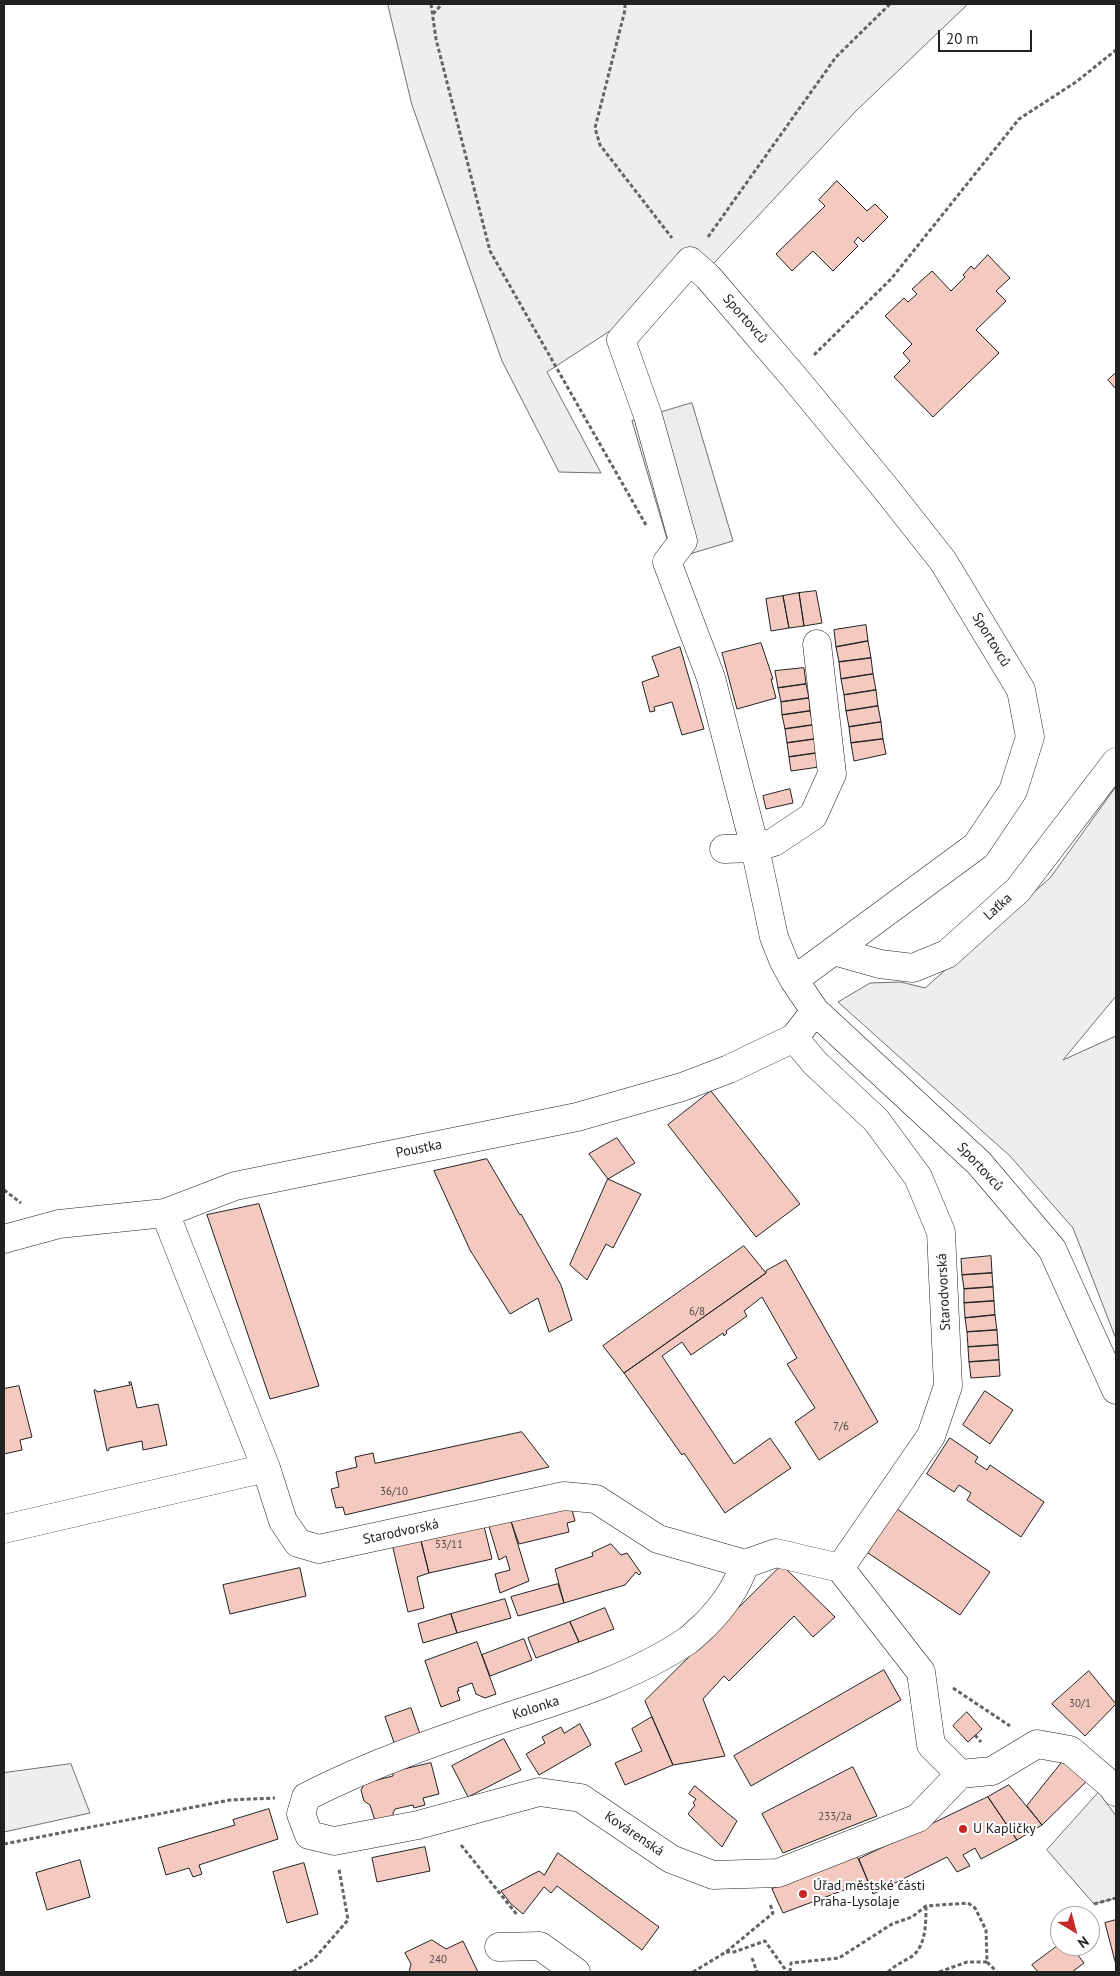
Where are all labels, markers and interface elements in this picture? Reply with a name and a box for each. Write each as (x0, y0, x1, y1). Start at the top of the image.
scale bar (940, 20, 1034, 52)
text: 20 m (946, 29, 979, 48)
street label: Sportovců (719, 291, 771, 347)
street label: Sportovců (968, 610, 1014, 670)
street label: Laťka (980, 890, 1016, 924)
street label: Poustka (394, 1136, 444, 1162)
street label: Sportovců (953, 1139, 1007, 1195)
street label: Starodvorská (934, 1253, 954, 1331)
house number: 6/8 (689, 1305, 705, 1319)
house number: 7/6 (833, 1420, 849, 1434)
house number: 36/10 (380, 1485, 408, 1499)
street label: Starodvorská (361, 1516, 441, 1548)
house number: 53/11 (435, 1538, 463, 1552)
street label: Kolonka (510, 1693, 562, 1723)
house number: 30/1 (1069, 1697, 1091, 1711)
street label: Kovárenská (601, 1808, 667, 1860)
house number: 233/2a (818, 1810, 852, 1824)
place label: U Kapličky (973, 1821, 1036, 1837)
marker: U Kapličky (957, 1823, 969, 1835)
place label: Úřad městské části Praha-Lysolaje (813, 1878, 925, 1910)
marker: Úřad městské části Praha-Lysolaje (797, 1888, 809, 1900)
north arrow (1050, 1906, 1100, 1956)
text: N (1074, 1932, 1093, 1952)
house number: 240 (429, 1953, 447, 1967)

